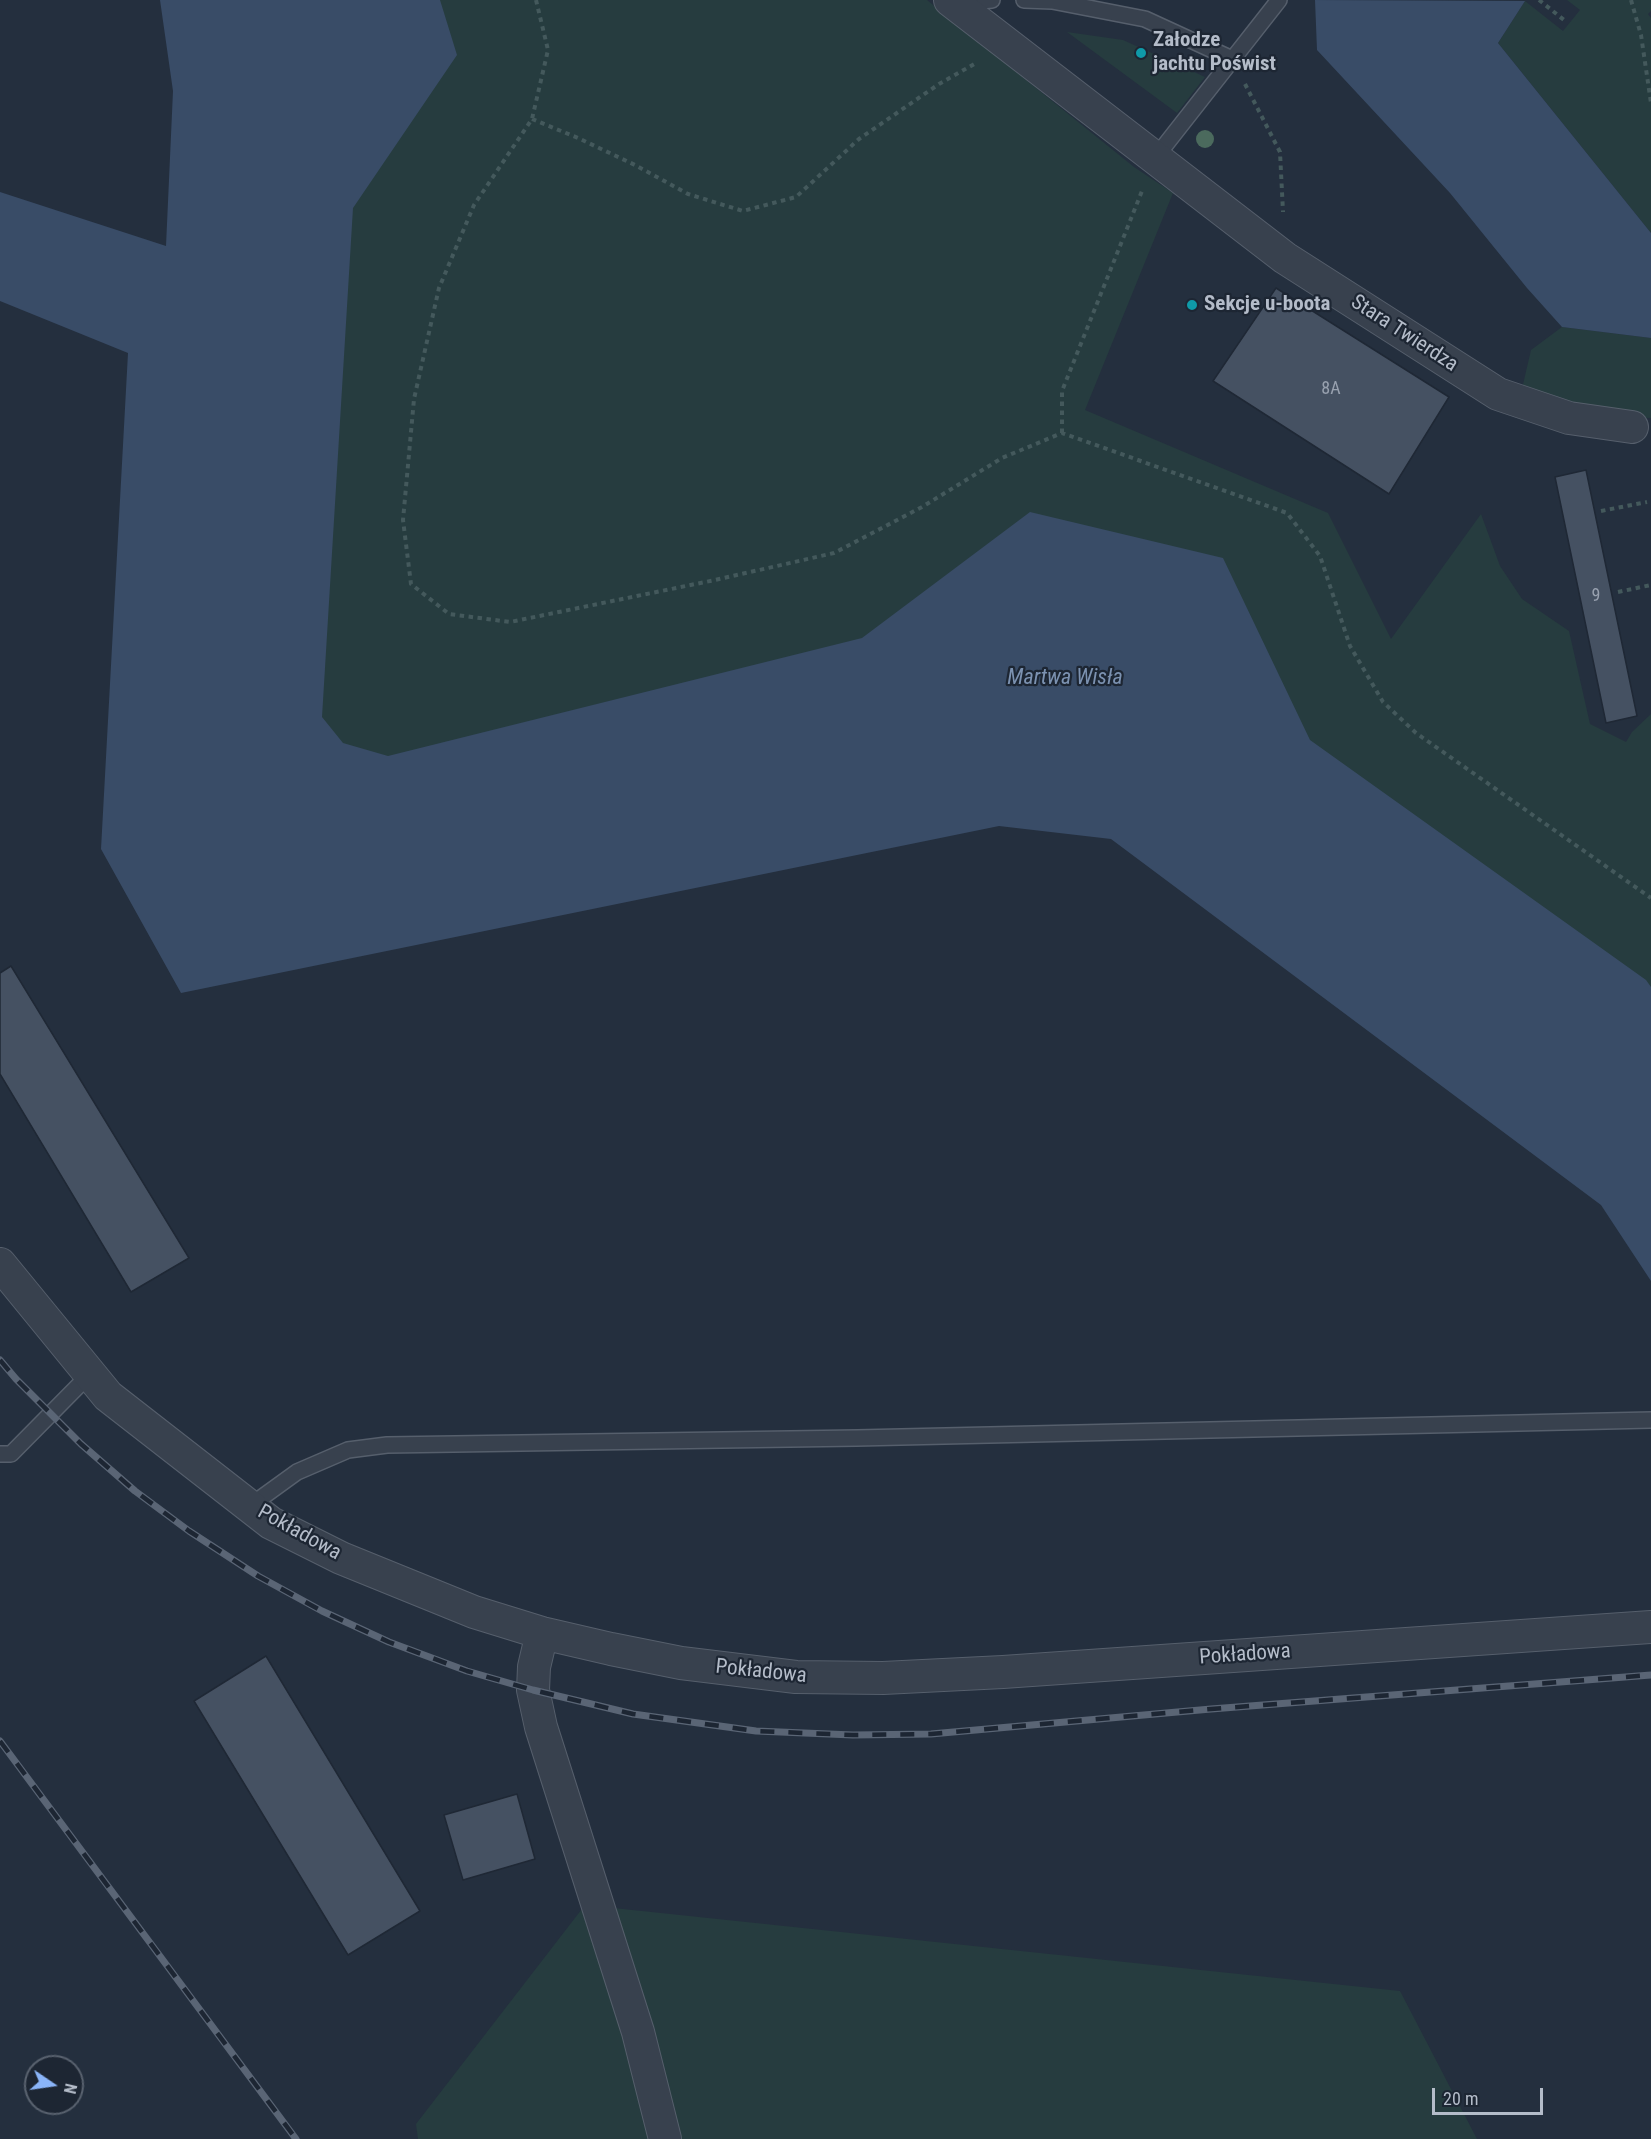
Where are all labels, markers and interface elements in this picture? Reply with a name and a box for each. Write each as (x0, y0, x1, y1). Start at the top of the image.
place label: Załodze jachtu Poświst (1153, 28, 1276, 78)
marker: Załodze jachtu Poświst (1134, 46, 1148, 60)
street label: Stara Twierdza (1346, 290, 1462, 378)
place label: Sekcje u-boota (1204, 292, 1330, 318)
marker: Sekcje u-boota (1185, 298, 1199, 312)
house number: 8A (1321, 378, 1341, 400)
house number: 9 (1592, 585, 1600, 607)
water label: Martwa Wisła (1007, 665, 1123, 691)
street label: Pokładowa (253, 1500, 345, 1566)
street label: Pokładowa (1198, 1639, 1292, 1671)
street label: Pokładowa (714, 1655, 808, 1689)
north arrow (24, 2055, 84, 2115)
scale bar (1435, 2076, 1546, 2114)
text: N (60, 2082, 80, 2096)
text: 20 m (1443, 2088, 1478, 2109)

